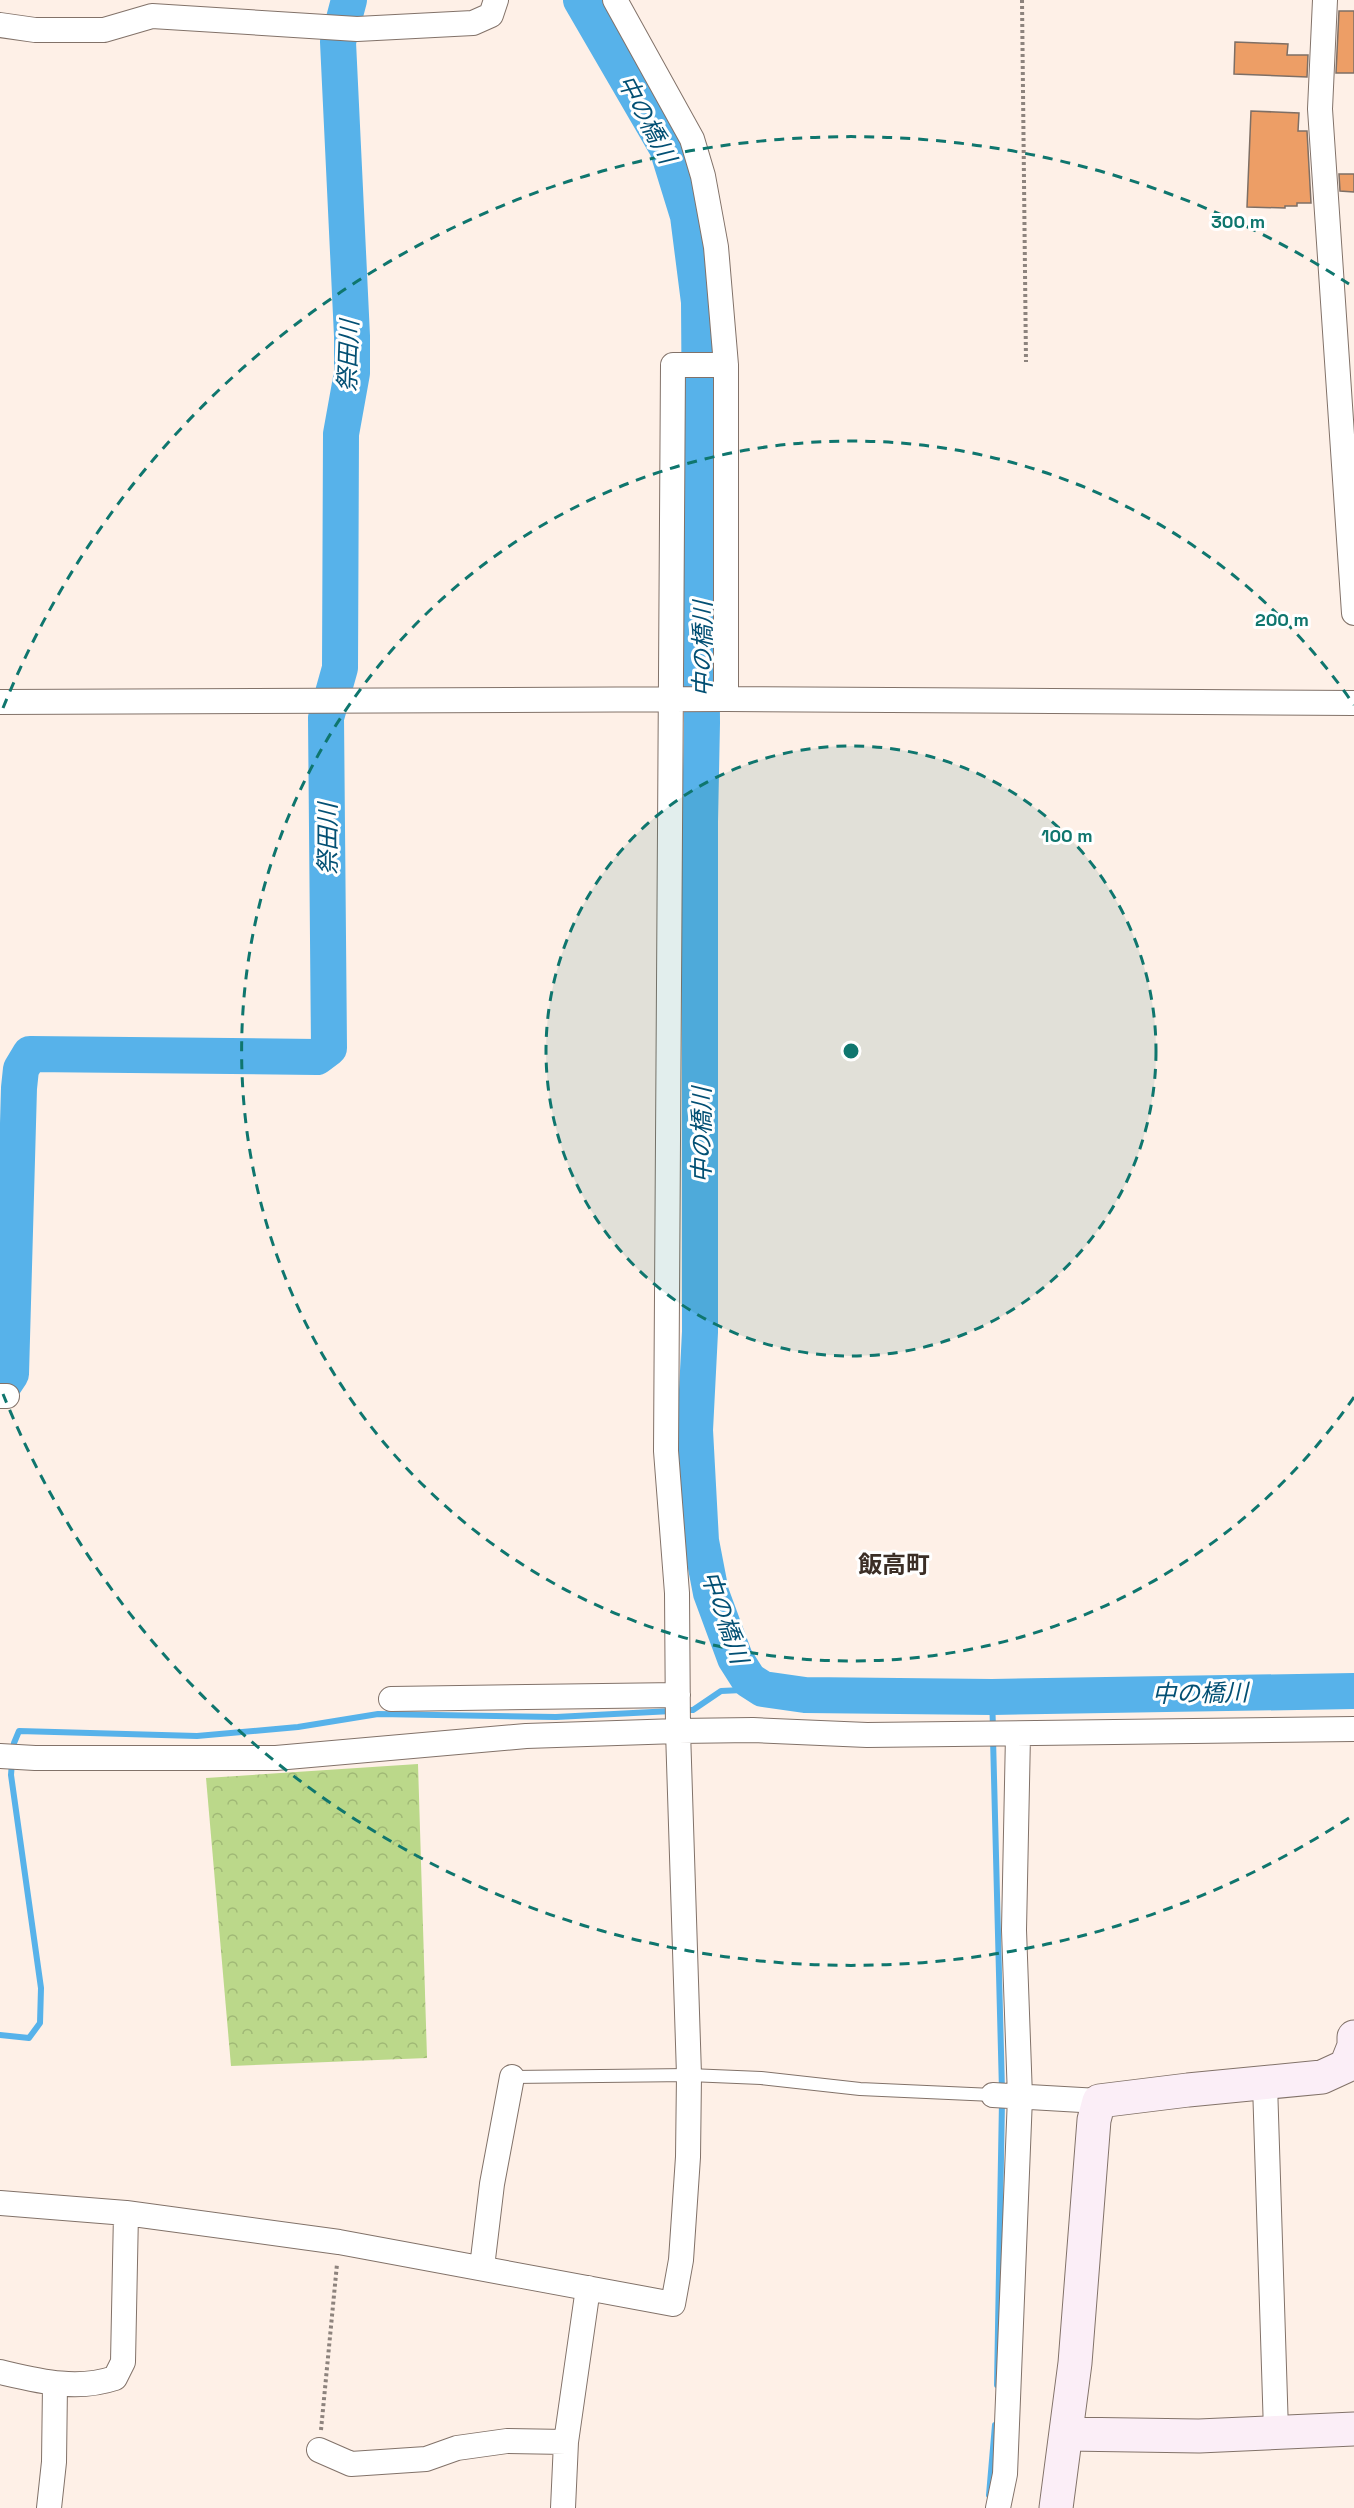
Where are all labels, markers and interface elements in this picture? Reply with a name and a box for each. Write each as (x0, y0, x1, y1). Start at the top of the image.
water label: 中の橋川 (611, 69, 685, 171)
text: 300 m (1211, 210, 1265, 233)
water label: 祭田川 (331, 316, 365, 393)
water label: 中の橋川 (687, 598, 718, 697)
text: 200 m (1255, 608, 1309, 631)
water label: 祭田川 (312, 800, 343, 875)
text: 100 m (1041, 824, 1093, 847)
centre of rings (841, 1041, 861, 1061)
water label: 中の橋川 (686, 1084, 717, 1183)
district label: 飯高町 (858, 1549, 930, 1580)
water label: 中の橋川 (695, 1567, 756, 1670)
water label: 中の橋川 (1152, 1677, 1251, 1709)

